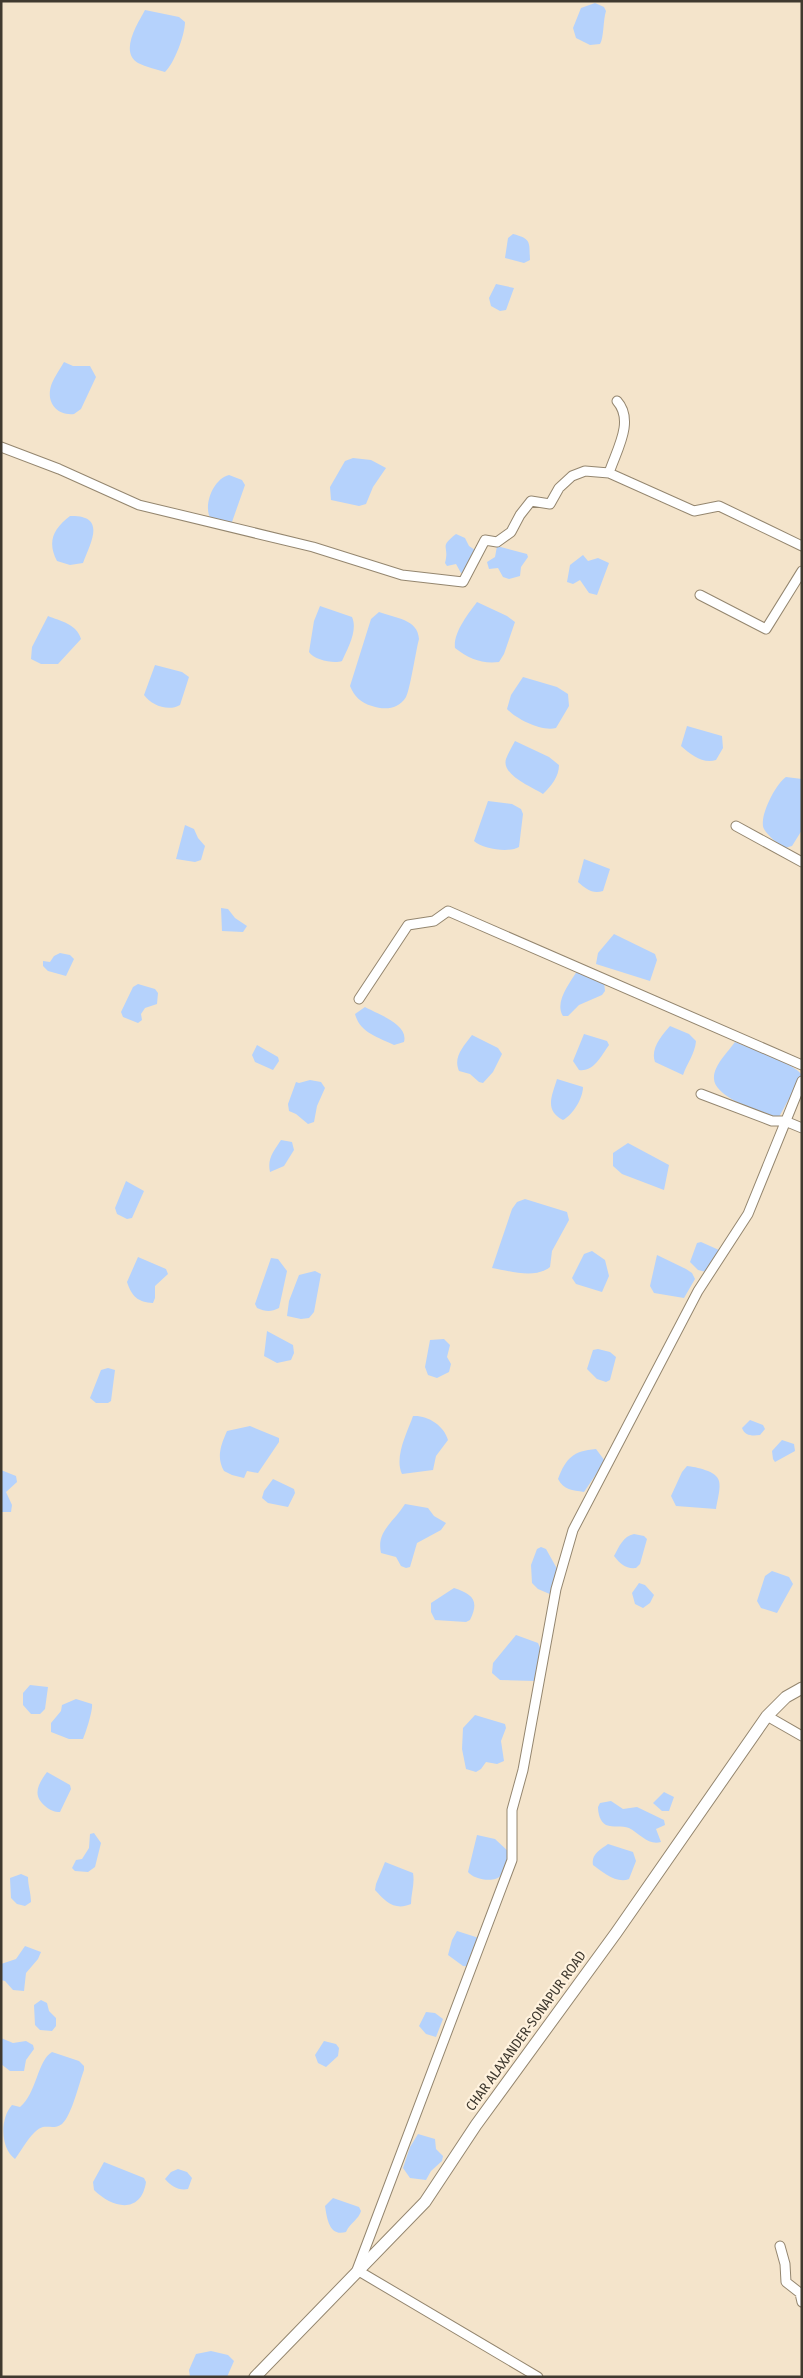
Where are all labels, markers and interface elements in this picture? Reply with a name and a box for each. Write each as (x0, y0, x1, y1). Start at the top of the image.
street label: CHAR ALAXANDER-SONAPUR ROAD (462, 1948, 590, 2114)

